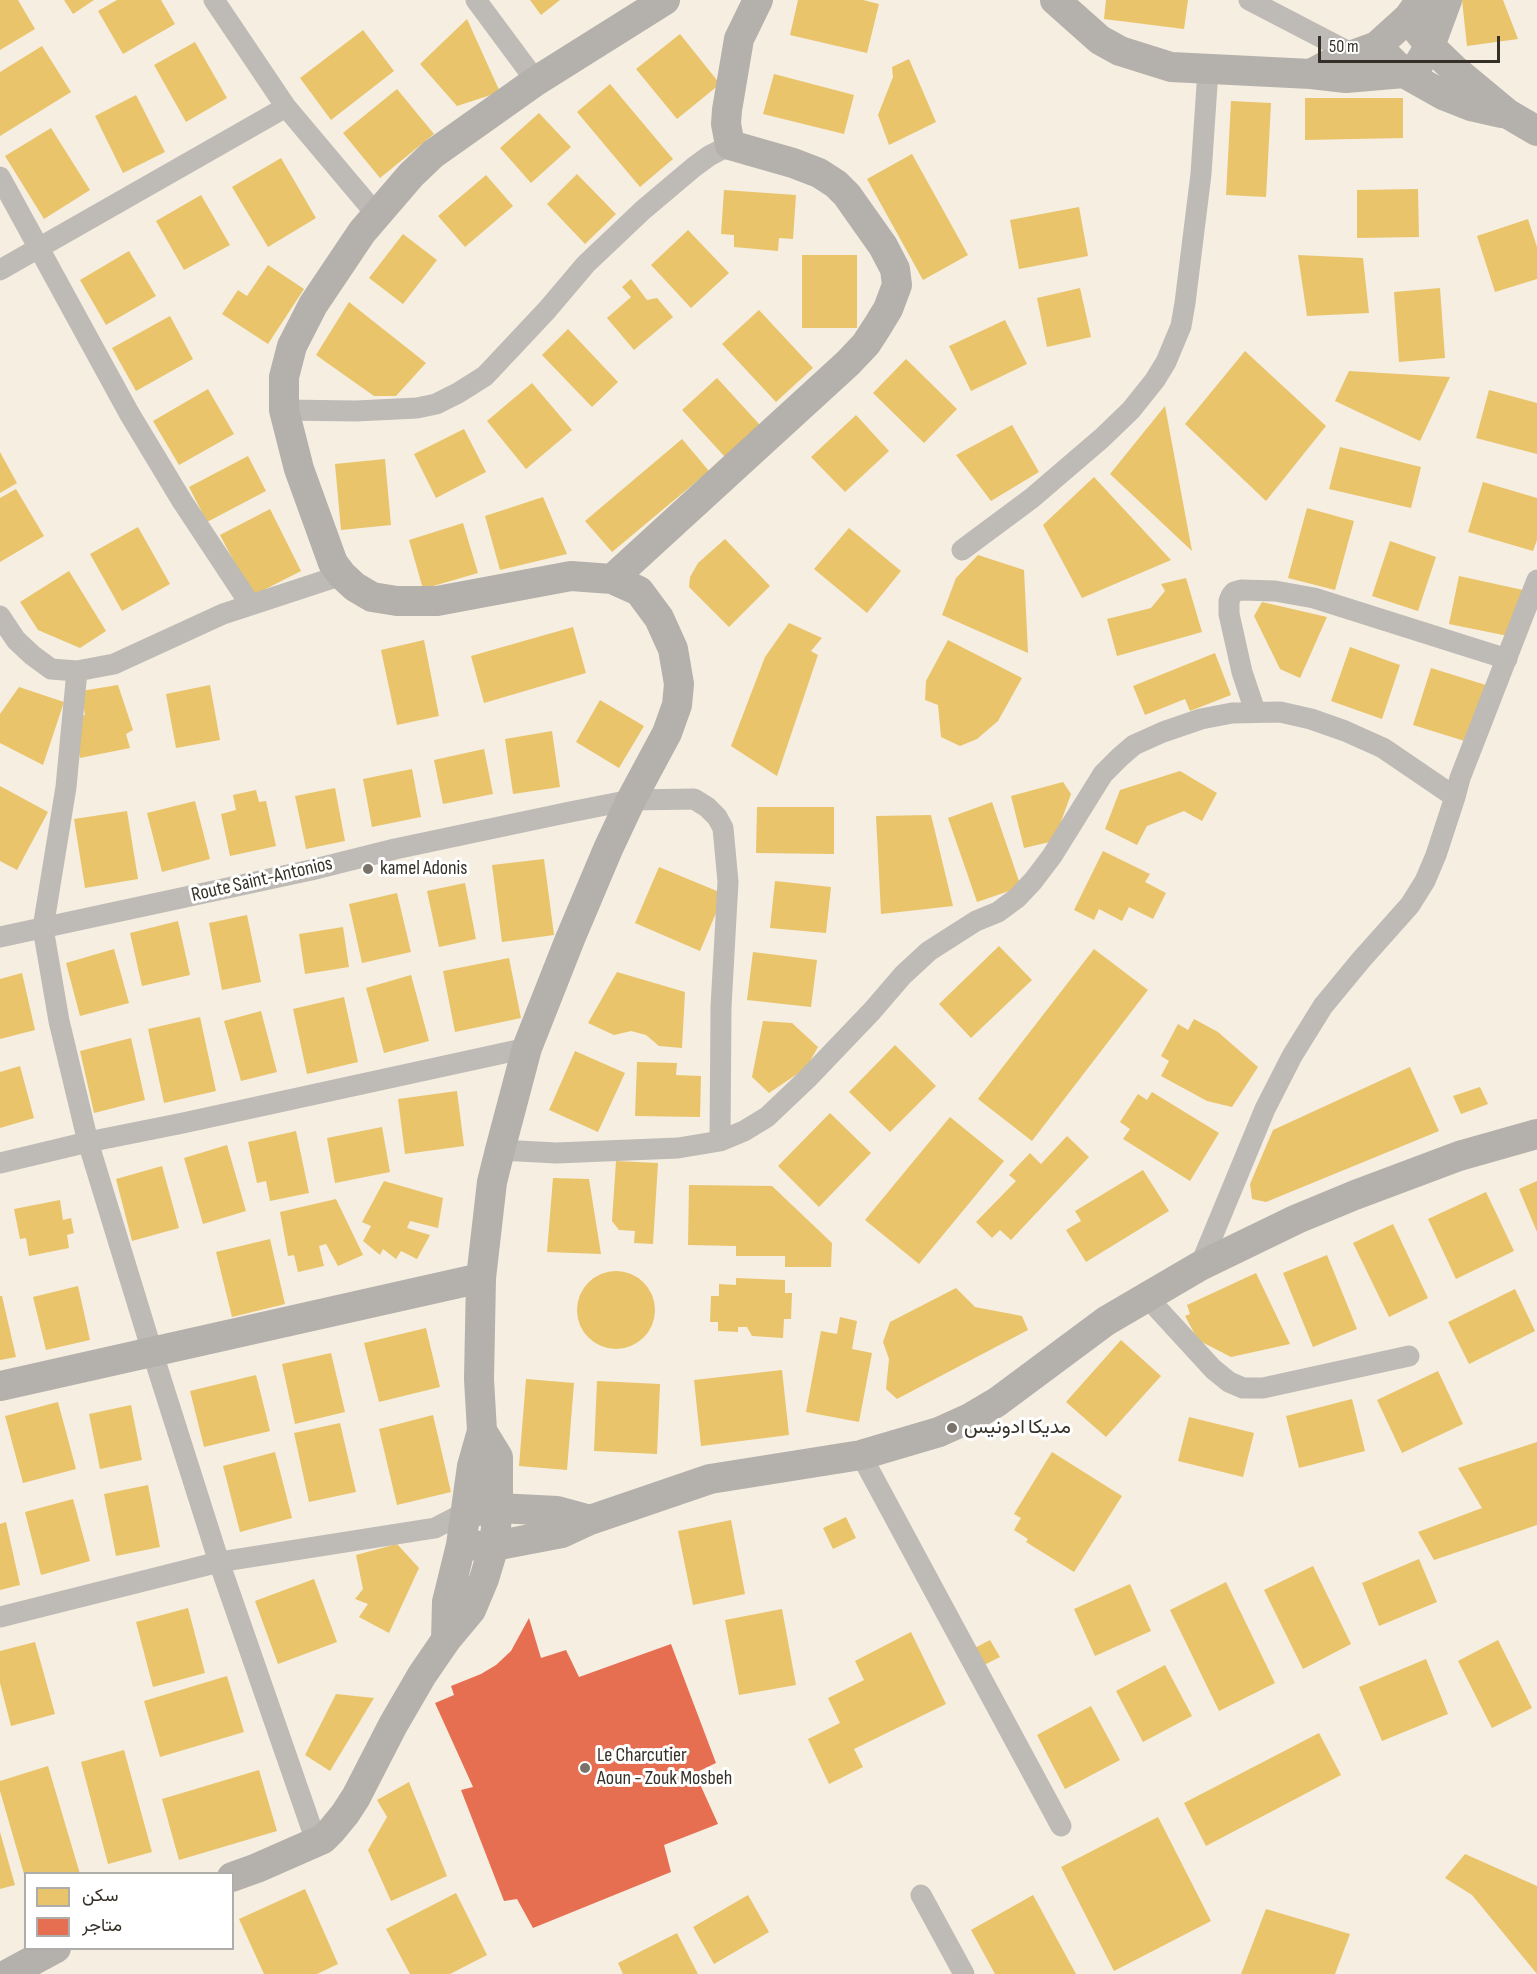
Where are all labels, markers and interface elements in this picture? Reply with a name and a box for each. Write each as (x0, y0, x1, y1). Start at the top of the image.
scale bar (1321, 24, 1502, 62)
text: 50 m (1329, 36, 1359, 57)
street label: Route Saint-Antonios (189, 852, 335, 908)
place label: kamel Adonis (380, 857, 467, 881)
marker: kamel Adonis (361, 862, 375, 876)
place label: مديكا ادونيس (964, 1416, 1071, 1440)
marker: مديكا ادونيس (945, 1421, 959, 1435)
place label: Le Charcutier Aoun - Zouk Mosbeh (597, 1744, 732, 1791)
marker: Le Charcutier Aoun - Zouk Mosbeh (578, 1761, 592, 1775)
legend (24, 1872, 234, 1950)
text: سكن (82, 1885, 118, 1906)
text: متاجر (82, 1915, 122, 1936)

